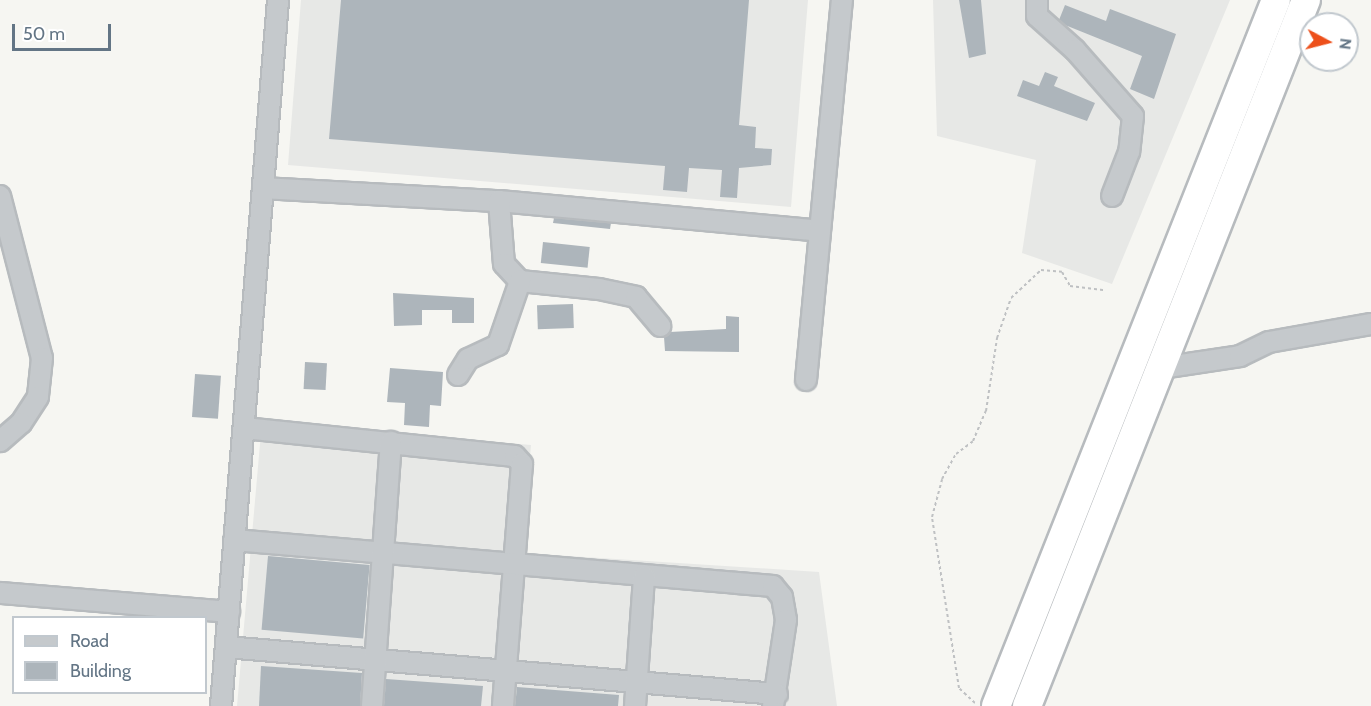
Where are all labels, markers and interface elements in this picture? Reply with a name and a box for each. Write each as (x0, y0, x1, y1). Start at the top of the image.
scale bar (15, 12, 114, 50)
north arrow (1299, 12, 1359, 72)
text: 50 m (23, 23, 65, 45)
text: N (1335, 37, 1355, 51)
legend (12, 616, 207, 694)
text: Road (70, 630, 109, 652)
text: Building (70, 660, 131, 682)

